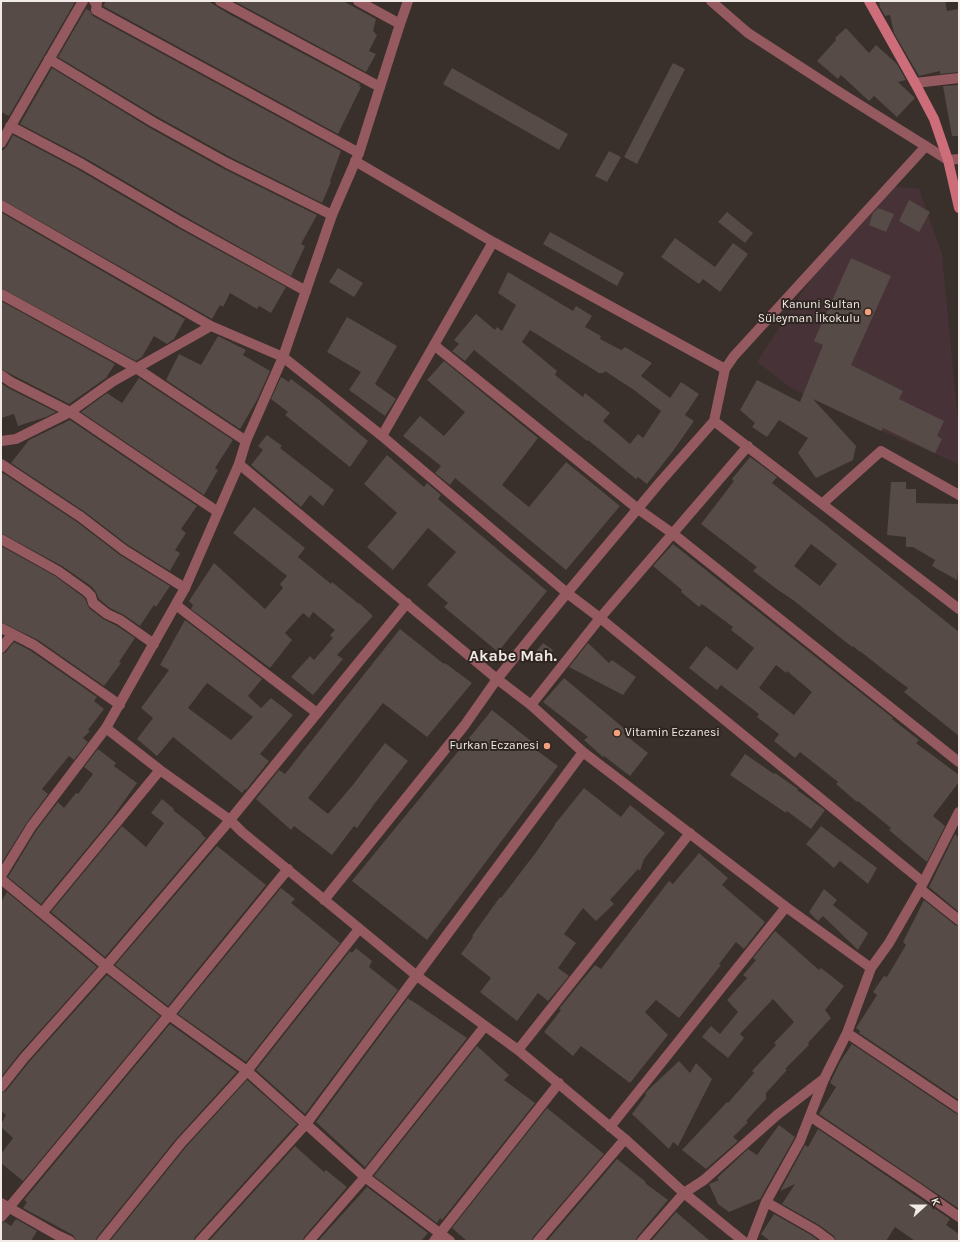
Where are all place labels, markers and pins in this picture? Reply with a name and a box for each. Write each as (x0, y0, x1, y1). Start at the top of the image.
place label: Kanuni Sultan Süleyman İlkokulu (758, 298, 860, 326)
marker: Kanuni Sultan Süleyman İlkokulu (863, 307, 873, 317)
place label: Vitamin Eczanesi (625, 726, 720, 740)
marker: Vitamin Eczanesi (612, 728, 622, 738)
place label: Furkan Eczanesi (449, 739, 539, 753)
marker: Furkan Eczanesi (542, 741, 552, 751)

